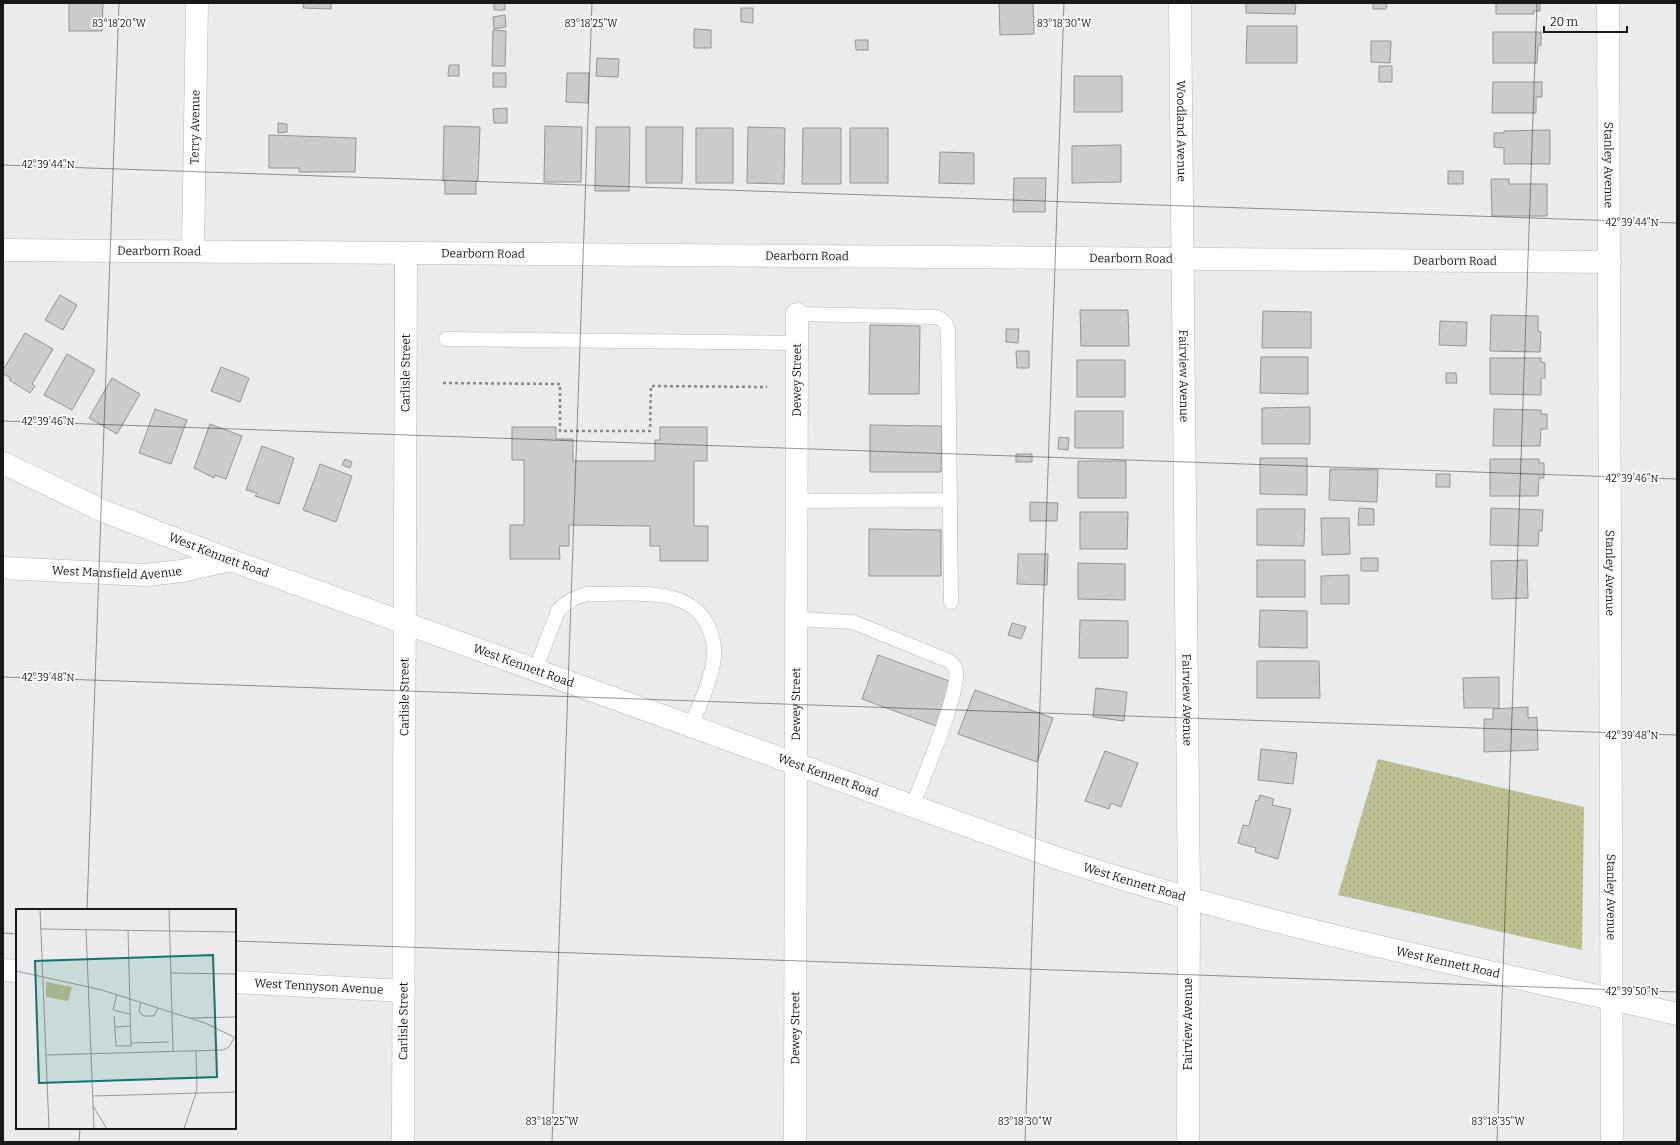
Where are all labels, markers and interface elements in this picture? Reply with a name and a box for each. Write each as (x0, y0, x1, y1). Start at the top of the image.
scale bar (1544, 8, 1627, 34)
text: 20 m (1550, 15, 1579, 29)
text: 83°18'20"W (92, 18, 147, 30)
text: 83°18'25"W (564, 18, 618, 30)
text: 83°18'30"W (1037, 18, 1092, 30)
street label: Woodland Avenue (1174, 80, 1189, 182)
street label: Terry Avenue (187, 90, 203, 164)
street label: Stanley Avenue (1601, 122, 1616, 208)
text: 42°39'44"N (21, 159, 75, 171)
text: 42°39'44"N (1605, 217, 1659, 229)
street label: Dearborn Road (117, 244, 201, 258)
street label: Dearborn Road (441, 246, 525, 261)
street label: Dearborn Road (765, 249, 849, 263)
street label: Dearborn Road (1089, 251, 1173, 266)
street label: Dearborn Road (1413, 254, 1497, 268)
street label: Fairview Avenue (1176, 330, 1191, 422)
street label: Carlisle Street (398, 333, 413, 412)
street label: Dewey Street (790, 343, 804, 417)
text: 42°39'46"N (21, 416, 75, 428)
text: 42°39'46"N (1605, 473, 1659, 485)
street label: West Kennett Road (167, 530, 271, 581)
street label: Stanley Avenue (1603, 530, 1617, 616)
street label: West Mansfield Avenue (51, 563, 183, 582)
street label: West Kennett Road (471, 641, 576, 690)
street label: Fairview Avenue (1180, 654, 1194, 746)
street label: Carlisle Street (397, 657, 412, 736)
street label: Dewey Street (789, 667, 803, 741)
text: 42°39'48"N (21, 672, 75, 684)
text: 42°39'48"N (1605, 730, 1659, 742)
street label: West Kennett Road (776, 751, 881, 800)
street label: Stanley Avenue (1604, 854, 1618, 940)
street label: West Kennett Road (1081, 860, 1187, 904)
inset map (16, 909, 236, 1129)
street label: West Kennett Road (1395, 944, 1501, 981)
street label: West Tennyson Avenue (254, 976, 384, 997)
street label: Fairview Avenue (1181, 978, 1195, 1070)
street label: Carlisle Street (396, 981, 411, 1060)
text: 42°39'50"N (1605, 986, 1659, 998)
street label: Dewey Street (788, 991, 802, 1065)
text: 83°18'25"W (525, 1116, 579, 1128)
text: 83°18'30"W (998, 1116, 1053, 1128)
text: 83°18'35"W (1471, 1116, 1525, 1128)

